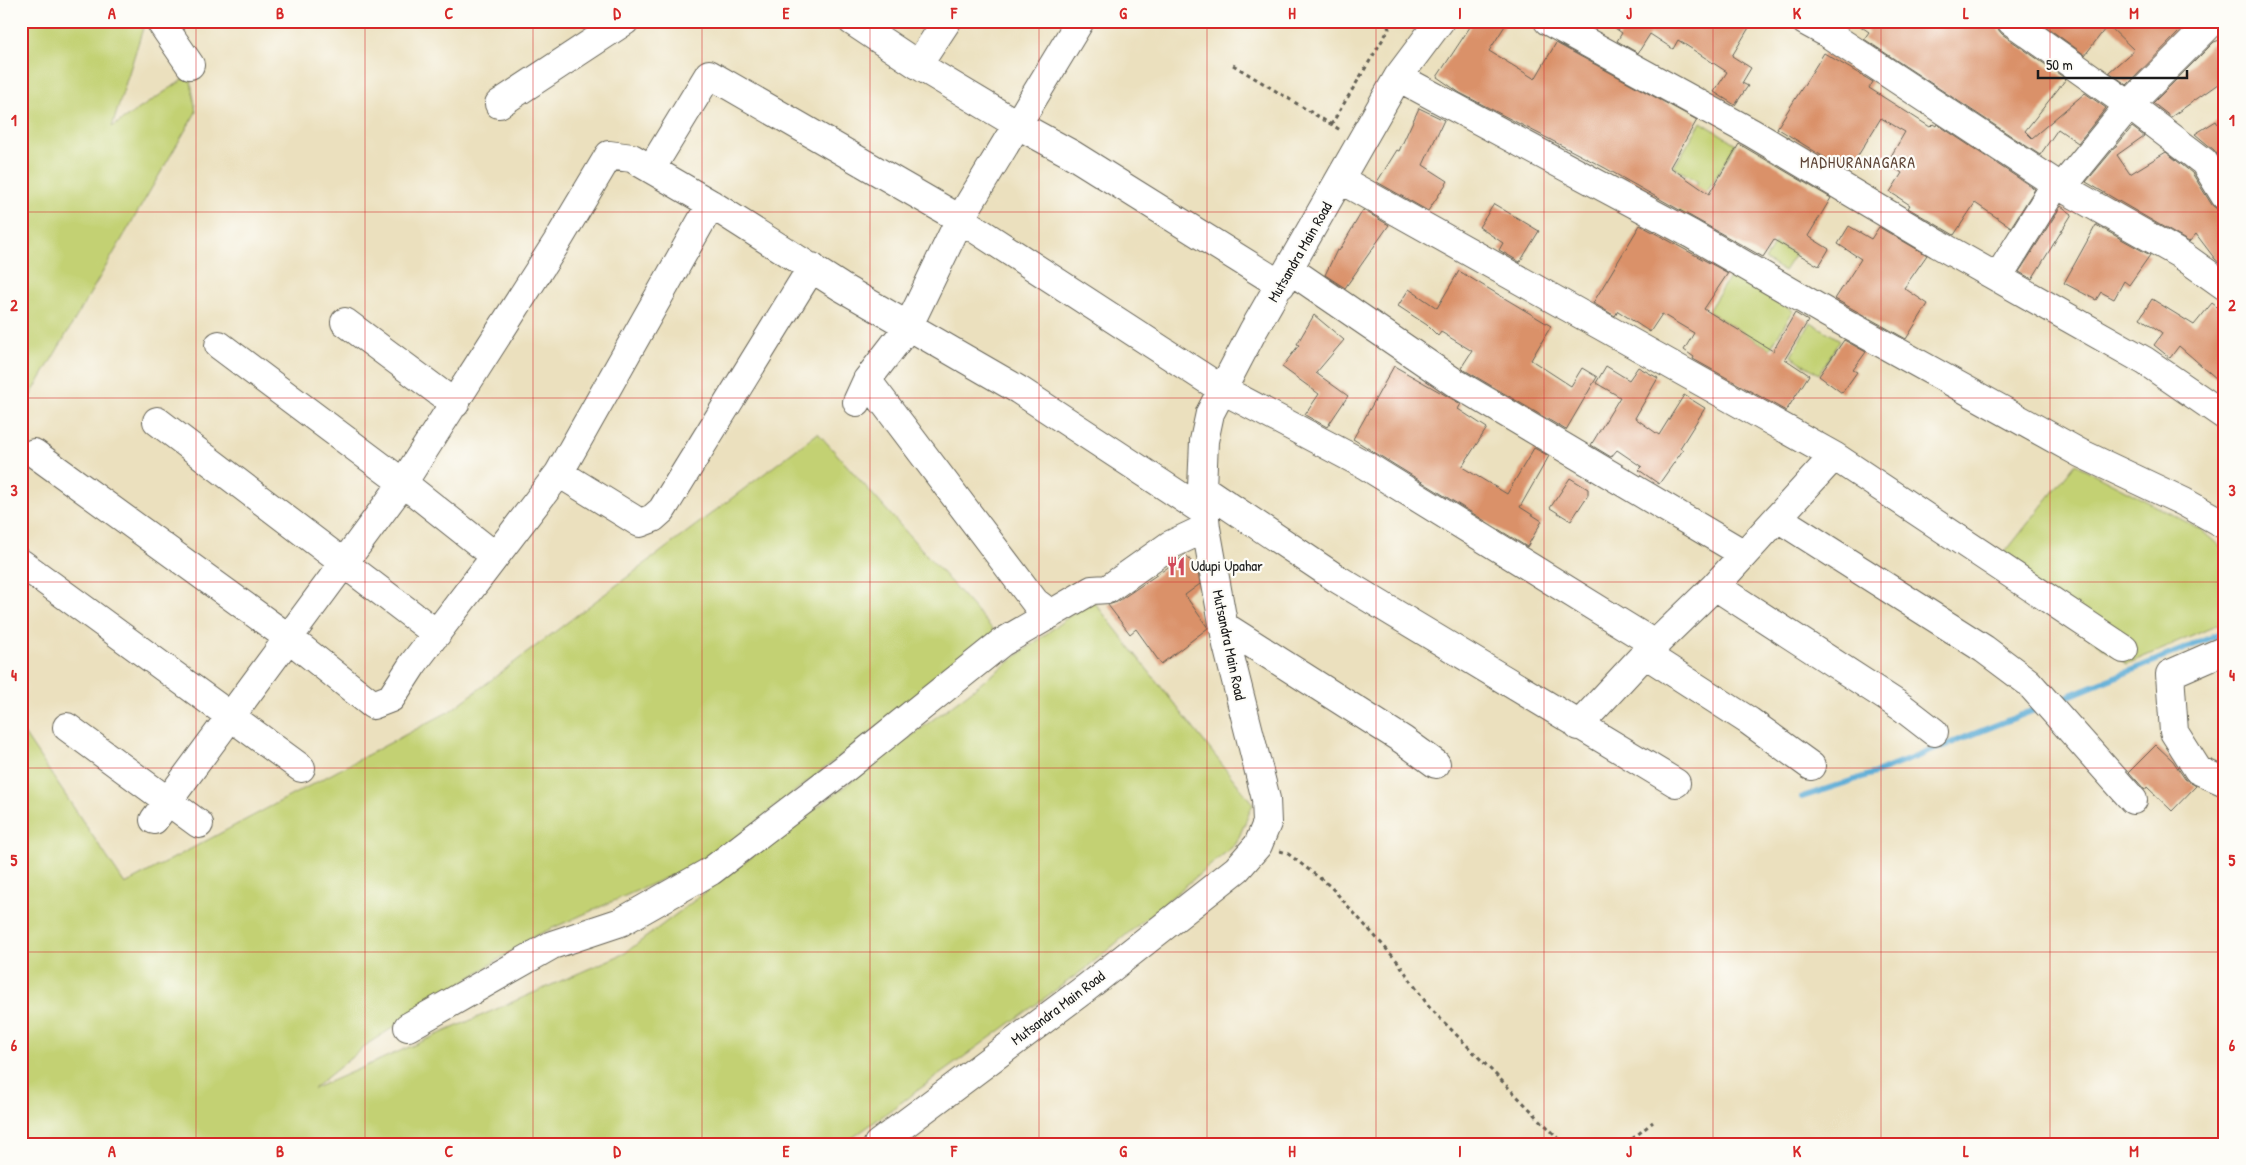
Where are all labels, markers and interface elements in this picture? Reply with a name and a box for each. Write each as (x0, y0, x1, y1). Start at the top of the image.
text: A (108, 2, 116, 24)
text: B (276, 2, 284, 24)
text: C (445, 2, 454, 24)
text: D (613, 2, 621, 24)
text: E (782, 2, 790, 24)
text: F (950, 2, 958, 24)
text: G (1119, 2, 1127, 24)
text: H (1288, 2, 1296, 24)
text: I (1458, 2, 1462, 24)
text: J (1626, 2, 1632, 24)
text: K (1793, 2, 1802, 24)
text: L (1963, 2, 1969, 24)
text: M (2129, 2, 2139, 24)
scale bar (2038, 48, 2187, 80)
text: 50 m (2046, 54, 2073, 75)
text: 1 (11, 109, 17, 131)
text: 1 (2229, 109, 2235, 131)
district label: MADHURANAGARA (1800, 151, 1916, 173)
street label: Mutsandra Main Road (1262, 198, 1337, 306)
text: 2 (10, 294, 18, 316)
text: 2 (2228, 294, 2236, 316)
text: 3 (10, 479, 18, 501)
text: 3 (2228, 479, 2236, 501)
restaurant icon: Udupi Upahar (1165, 555, 1187, 577)
place label: Udupi Upahar (1191, 555, 1263, 576)
street label: Mutsandra Main Road (1208, 588, 1251, 702)
text: 4 (11, 664, 17, 686)
text: 4 (2229, 664, 2235, 686)
text: 5 (11, 849, 18, 871)
text: 5 (2229, 849, 2236, 871)
street label: Mutsandra Main Road (1006, 965, 1109, 1050)
text: 6 (11, 1034, 18, 1056)
text: 6 (2229, 1034, 2236, 1056)
text: A (108, 1140, 116, 1162)
text: B (276, 1140, 284, 1162)
text: C (445, 1140, 454, 1162)
text: D (613, 1140, 621, 1162)
text: E (782, 1140, 790, 1162)
text: F (950, 1140, 958, 1162)
text: G (1119, 1140, 1127, 1162)
text: H (1288, 1140, 1296, 1162)
text: I (1458, 1140, 1462, 1162)
text: J (1626, 1140, 1632, 1162)
text: K (1793, 1140, 1802, 1162)
text: L (1963, 1140, 1969, 1162)
text: M (2129, 1140, 2139, 1162)

